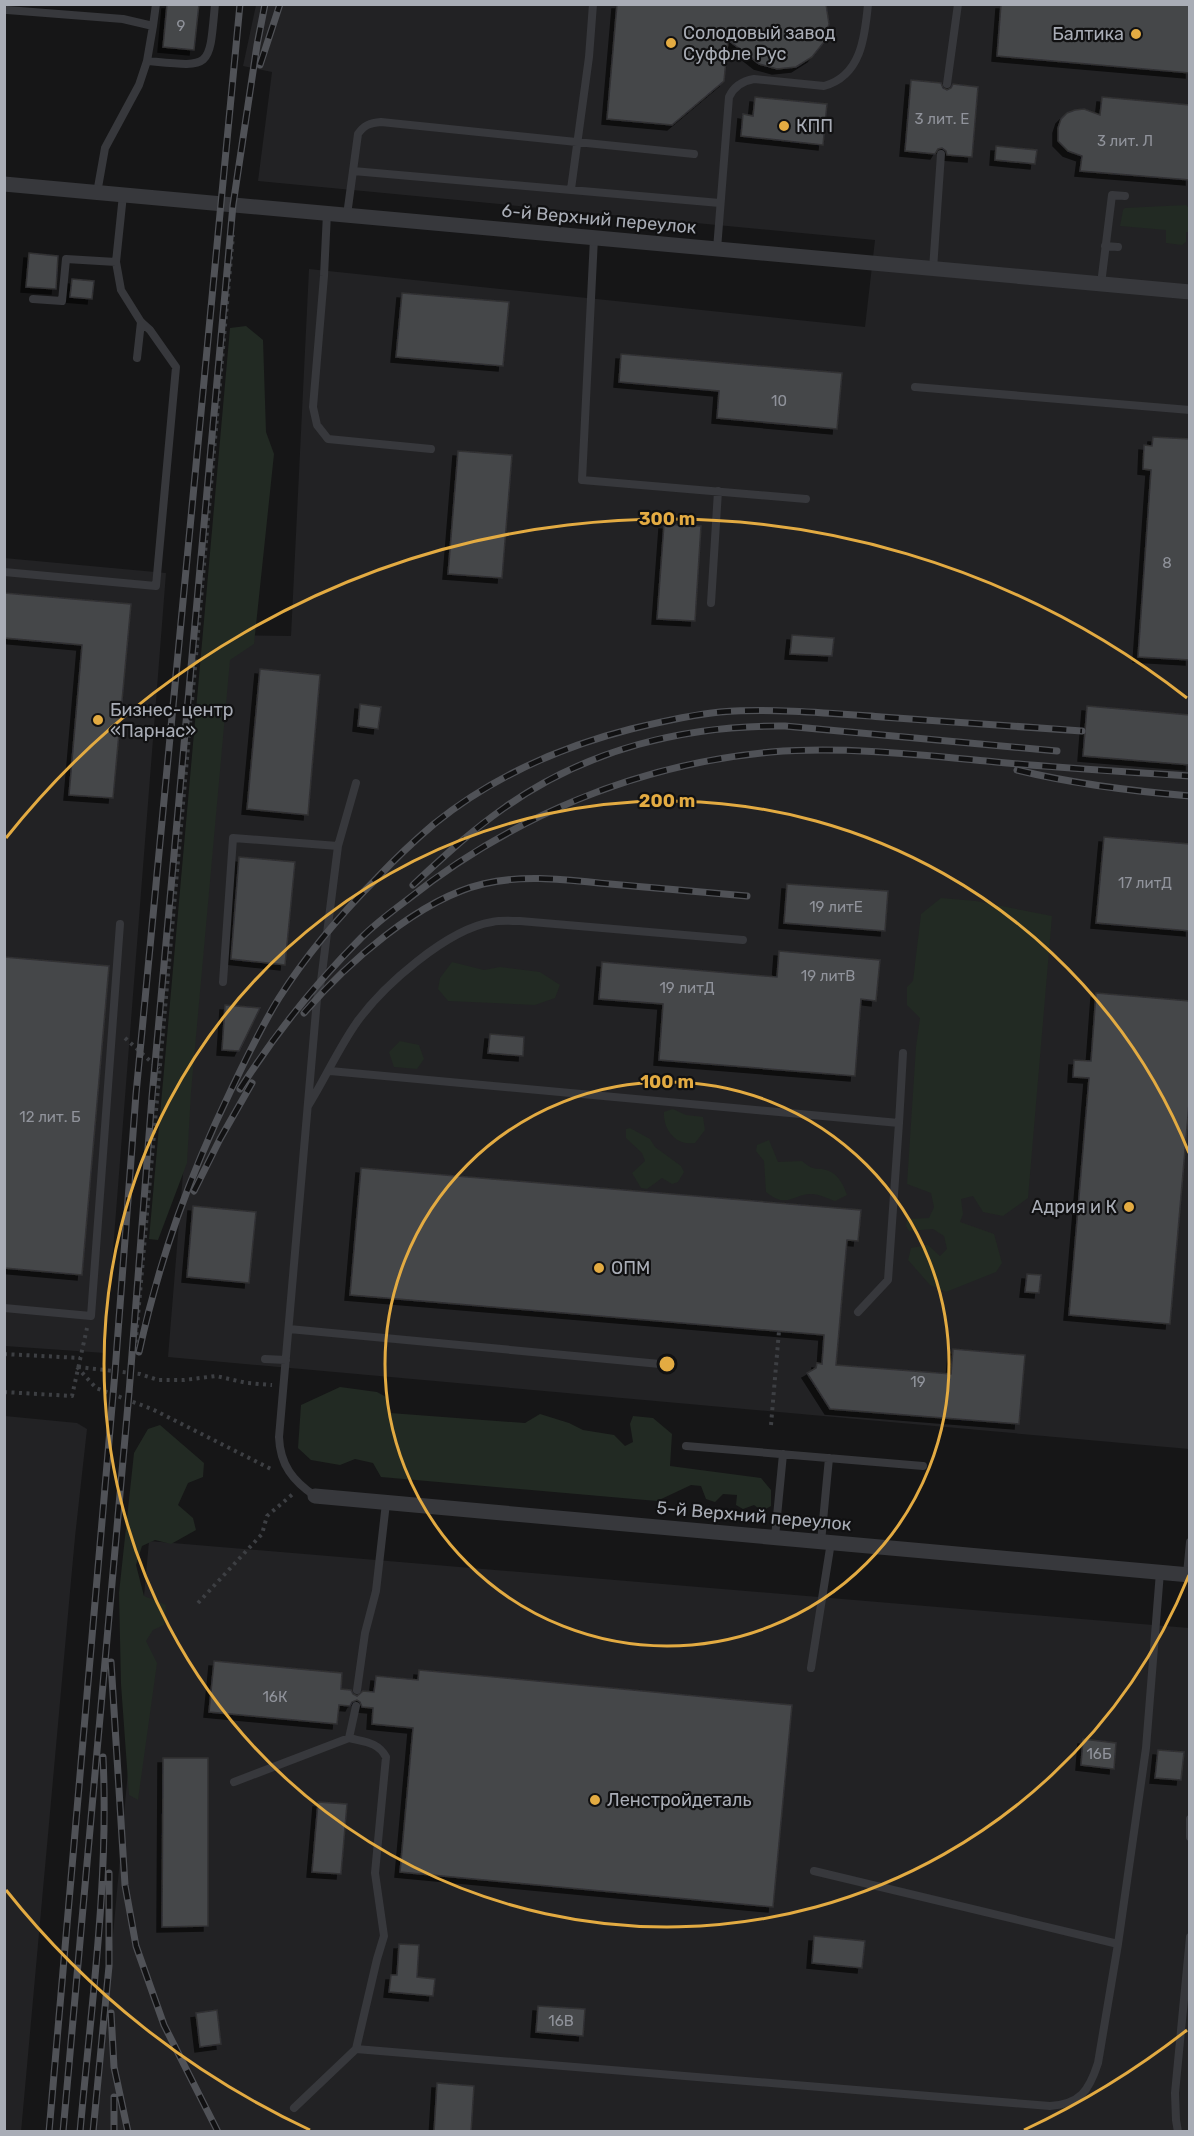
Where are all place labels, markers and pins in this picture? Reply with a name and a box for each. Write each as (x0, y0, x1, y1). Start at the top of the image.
place label: Солодовый завод Суффле Рус (683, 22, 836, 65)
place label: Балтика (1052, 23, 1124, 45)
marker: Балтика (1129, 27, 1143, 41)
marker: Солодовый завод Суффле Рус (664, 36, 678, 50)
place label: КПП (796, 115, 833, 137)
marker: КПП (777, 119, 791, 133)
place label: Бизнес-центр «Парнас» (110, 699, 233, 742)
marker: Бизнес-центр «Парнас» (91, 713, 105, 727)
place label: Адрия и К (1031, 1196, 1117, 1218)
marker: Адрия и К (1122, 1200, 1136, 1214)
place label: ОПМ (611, 1257, 650, 1279)
marker: ОПМ (592, 1261, 606, 1275)
centre of rings (657, 1354, 677, 1374)
place label: Ленстройдеталь (607, 1789, 751, 1811)
marker: Ленстройдеталь (588, 1793, 602, 1807)

